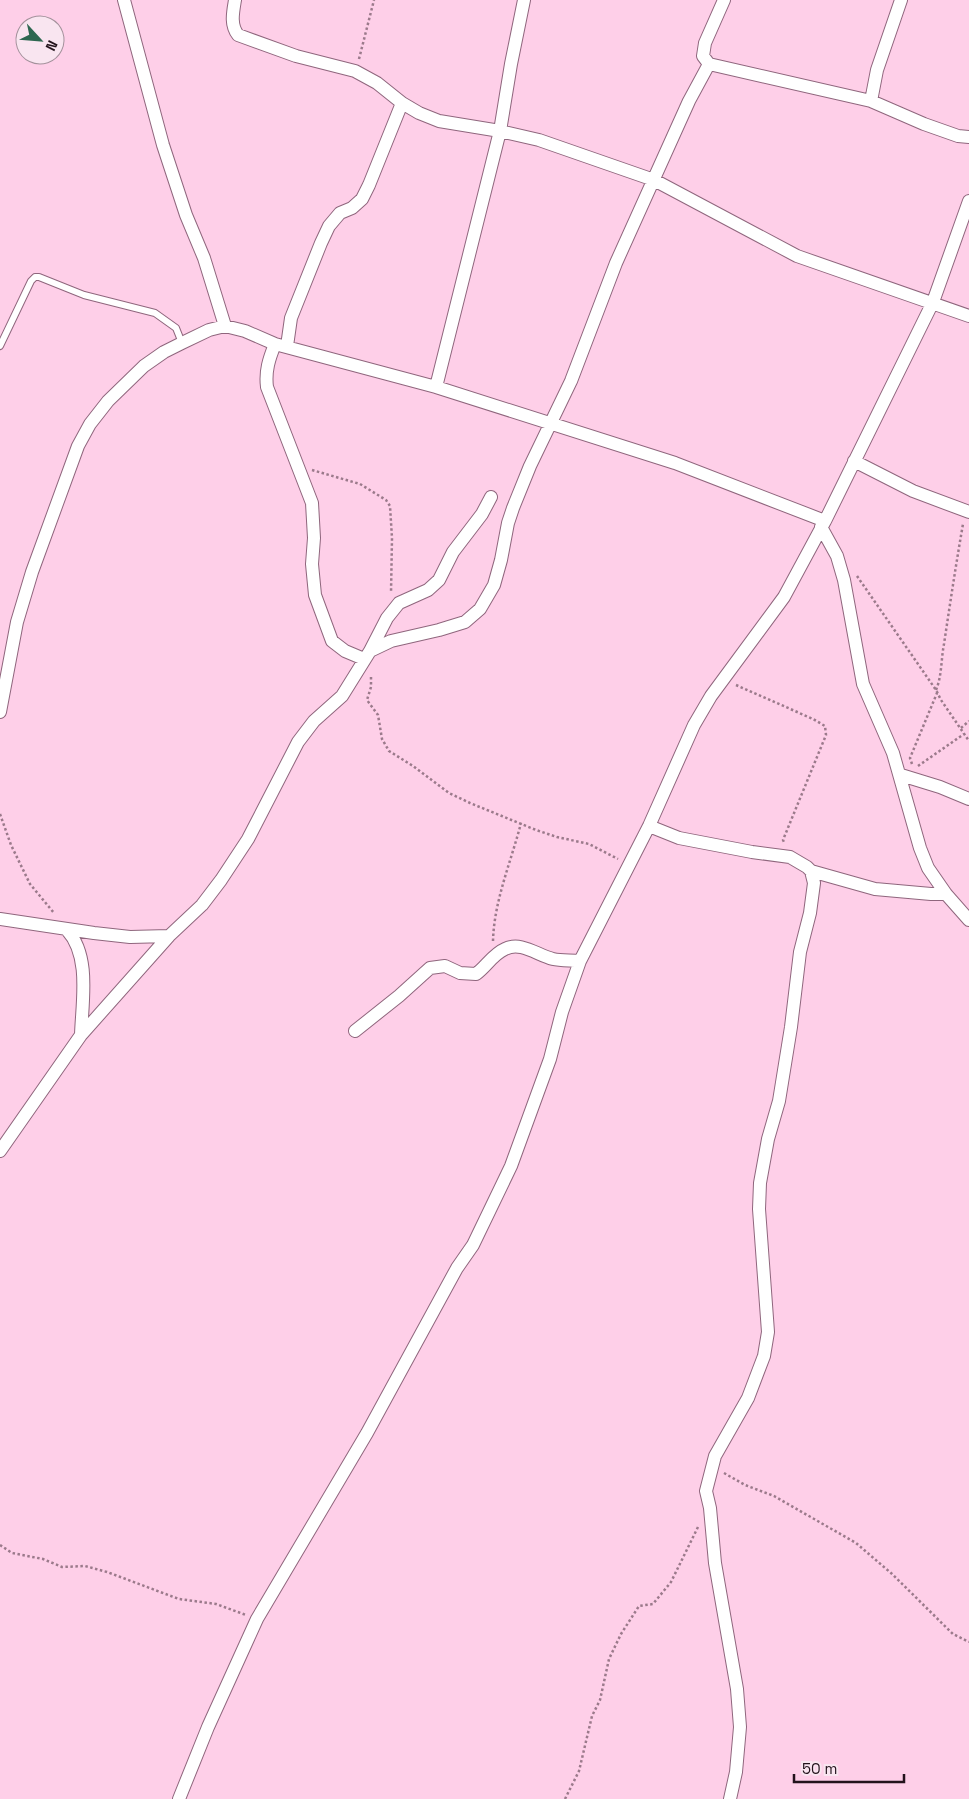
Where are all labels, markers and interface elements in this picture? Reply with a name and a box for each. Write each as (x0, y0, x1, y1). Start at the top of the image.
north arrow (15, 15, 65, 65)
text: N (42, 38, 62, 54)
scale bar (794, 1752, 904, 1784)
text: 50 m (802, 1759, 837, 1778)

